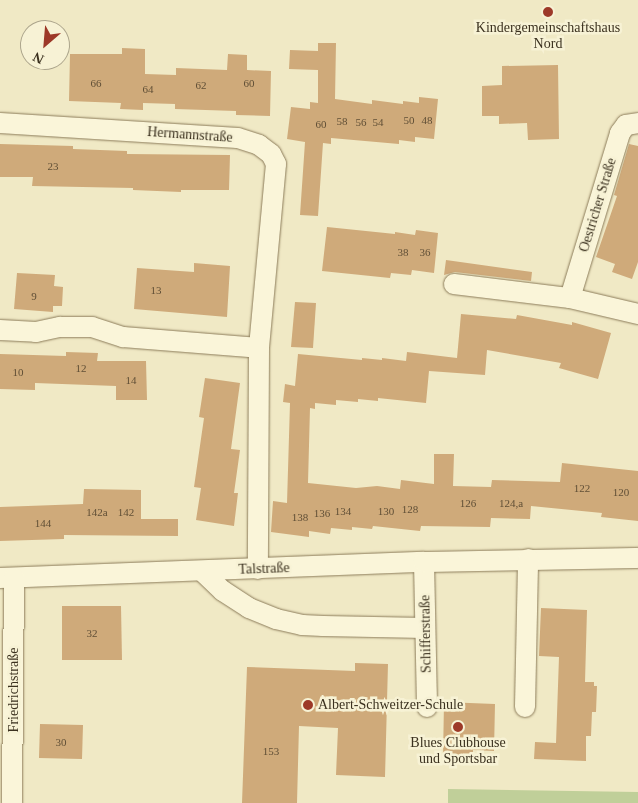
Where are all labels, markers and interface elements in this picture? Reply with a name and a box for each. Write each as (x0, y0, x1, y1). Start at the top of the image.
marker: Kindergemeinschaftshaus Nord (542, 6, 554, 18)
north arrow (20, 20, 70, 70)
place label: Kindergemeinschaftshaus Nord (476, 20, 620, 52)
text: N (31, 49, 46, 67)
house number: 66 (90, 76, 102, 90)
house number: 60 (243, 76, 254, 90)
house number: 62 (196, 78, 207, 92)
house number: 64 (142, 82, 154, 96)
house number: 50 (404, 113, 414, 127)
house number: 48 (422, 113, 432, 127)
house number: 58 (337, 114, 348, 128)
house number: 56 (356, 115, 366, 129)
house number: 54 (372, 115, 383, 129)
house number: 60 (316, 117, 326, 131)
street label: Hermannstraße (147, 124, 233, 146)
street label: Oestricher Straße (576, 156, 620, 254)
house number: 23 (48, 159, 58, 173)
house number: 38 (398, 245, 408, 259)
house number: 36 (420, 245, 430, 259)
house number: 13 (150, 283, 162, 297)
house number: 9 (31, 289, 37, 303)
house number: 12 (76, 361, 86, 375)
house number: 10 (12, 365, 24, 379)
house number: 14 (125, 373, 136, 387)
house number: 122 (574, 481, 590, 495)
house number: 120 (613, 485, 629, 499)
house number: 126 (460, 496, 476, 510)
house number: 124,a (499, 496, 523, 510)
house number: 128 (402, 502, 418, 516)
house number: 134 (335, 504, 351, 518)
house number: 130 (378, 504, 394, 518)
house number: 142a (86, 505, 108, 519)
house number: 142 (118, 505, 134, 519)
house number: 136 (314, 506, 330, 520)
house number: 138 (292, 510, 308, 524)
house number: 144 (35, 516, 51, 530)
street label: Talstraße (238, 560, 290, 578)
street label: Schifferstraße (417, 595, 435, 673)
house number: 32 (86, 626, 98, 640)
street label: Friedrichstraße (6, 648, 22, 732)
place label: Albert-Schweitzer-Schule (318, 697, 463, 713)
marker: Albert-Schweitzer-Schule (302, 699, 314, 711)
marker: Blues Clubhouse und Sportsbar (452, 721, 464, 733)
house number: 30 (56, 735, 66, 749)
place label: Blues Clubhouse und Sportsbar (410, 735, 506, 768)
house number: 153 (263, 744, 279, 758)

